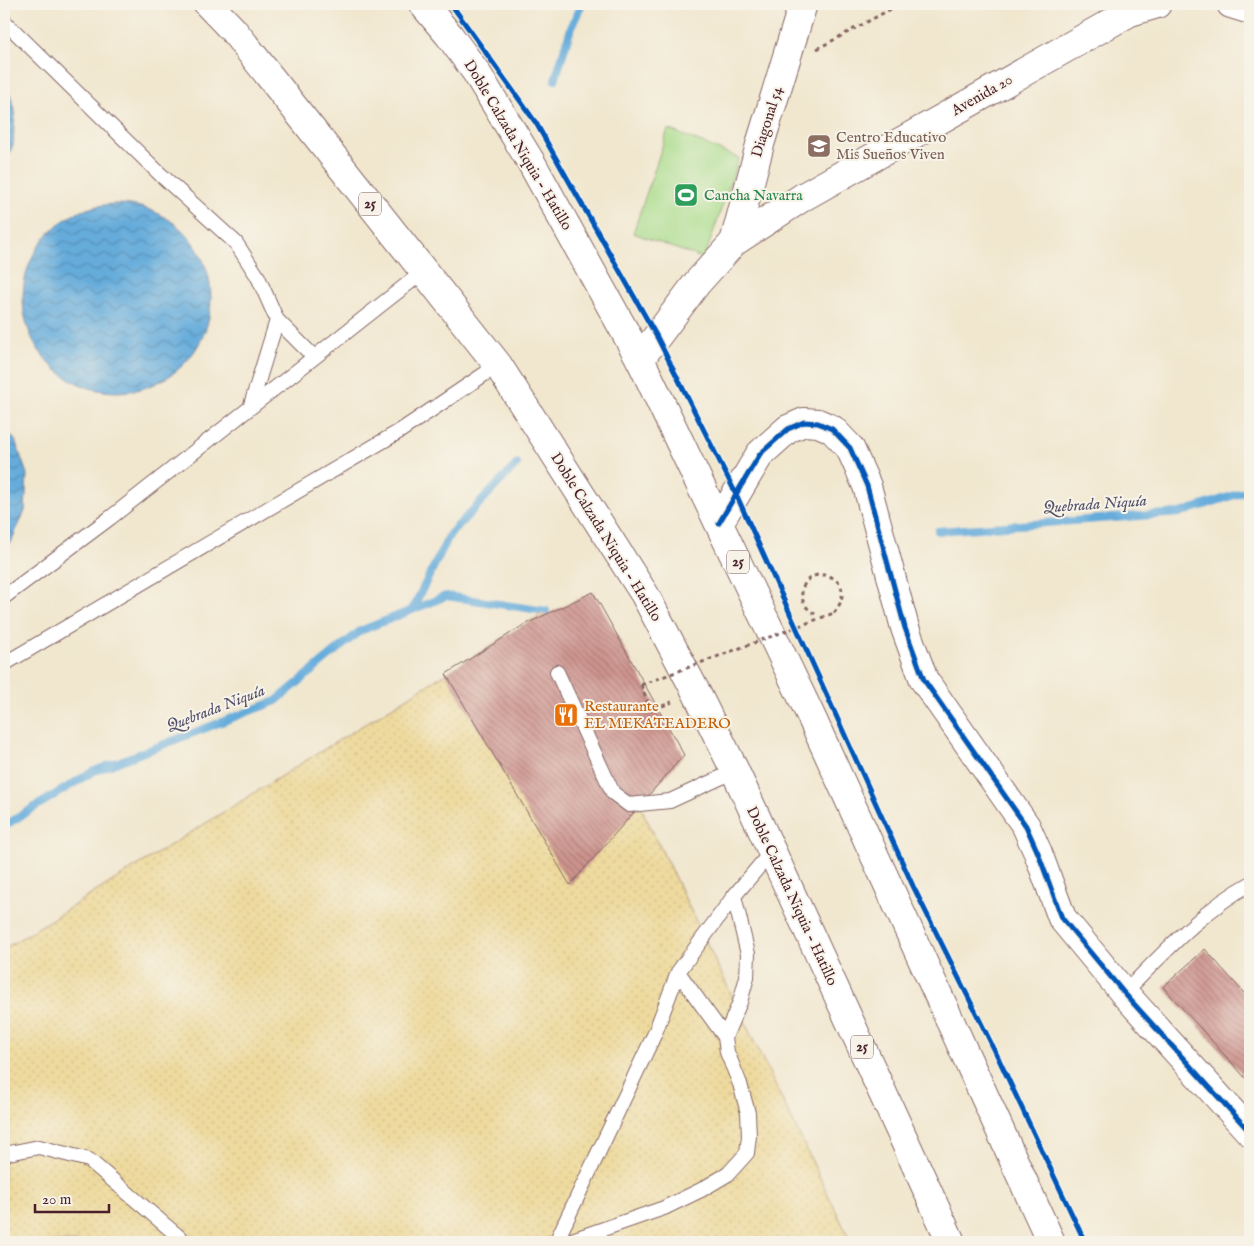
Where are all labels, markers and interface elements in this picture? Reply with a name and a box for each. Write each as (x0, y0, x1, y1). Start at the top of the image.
street label: Doble Calzada Niquia - Hatillo (460, 56, 576, 234)
street label: Avenida 20 (947, 70, 1016, 121)
street label: Diagonal 54 (747, 84, 787, 160)
place label: Centro Educativo Mis Sueños Viven (836, 128, 946, 164)
school or university icon: Centro Educativo Mis Sueños Viven (806, 133, 832, 159)
sports icon: Cancha Navarra (673, 182, 699, 208)
place label: Cancha Navarra (704, 186, 803, 205)
road number: 25 (359, 192, 381, 215)
street label: Doble Calzada Niquia - Hatillo (546, 449, 666, 625)
water label: Quebrada Niquía (1042, 491, 1148, 519)
road number: 25 (727, 550, 749, 574)
water label: Quebrada Niquía (164, 681, 268, 737)
place label: Restaurante EL MEKATEADERO (584, 697, 731, 733)
restaurant icon: Restaurante EL MEKATEADERO (553, 702, 579, 728)
street label: Doble Calzada Niquia - Hatillo (742, 803, 842, 989)
road number: 25 (851, 1036, 873, 1058)
scale bar (35, 1181, 109, 1213)
text: 20 m (42, 1190, 72, 1209)

